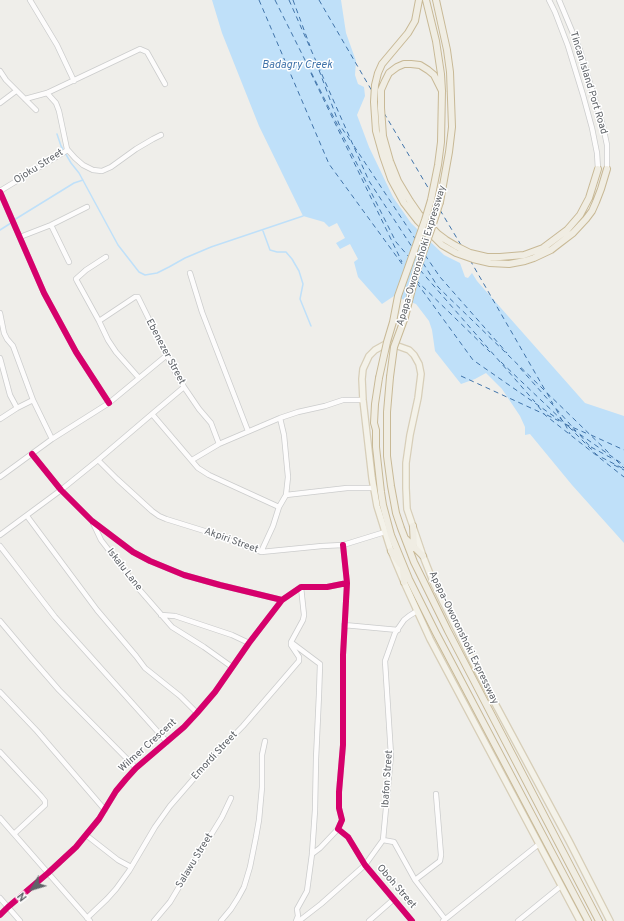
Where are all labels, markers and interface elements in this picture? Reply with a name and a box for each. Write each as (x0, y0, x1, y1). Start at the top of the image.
street label: Tincan Island Port Road (567, 30, 609, 136)
water label: Badagry Creek (262, 59, 332, 73)
street label: Ojoku Street (12, 147, 66, 187)
street label: Apapa-Oworonshoki Expressway (395, 184, 449, 328)
street label: Ebenezer Street (143, 317, 187, 387)
street label: Akpiri Street (202, 526, 260, 556)
street label: Iskalu Lane (104, 546, 144, 594)
street label: Apapa-Oworonshoki Expressway (426, 570, 500, 706)
street label: Wilmer Crescent (117, 717, 179, 775)
street label: Emordi Street (190, 729, 240, 783)
street label: Ibafon Street (380, 750, 396, 808)
street label: Salawu Street (174, 831, 216, 891)
street label: Oboh Street (374, 863, 418, 911)
north arrow (12, 869, 52, 909)
text: N (15, 889, 30, 904)

